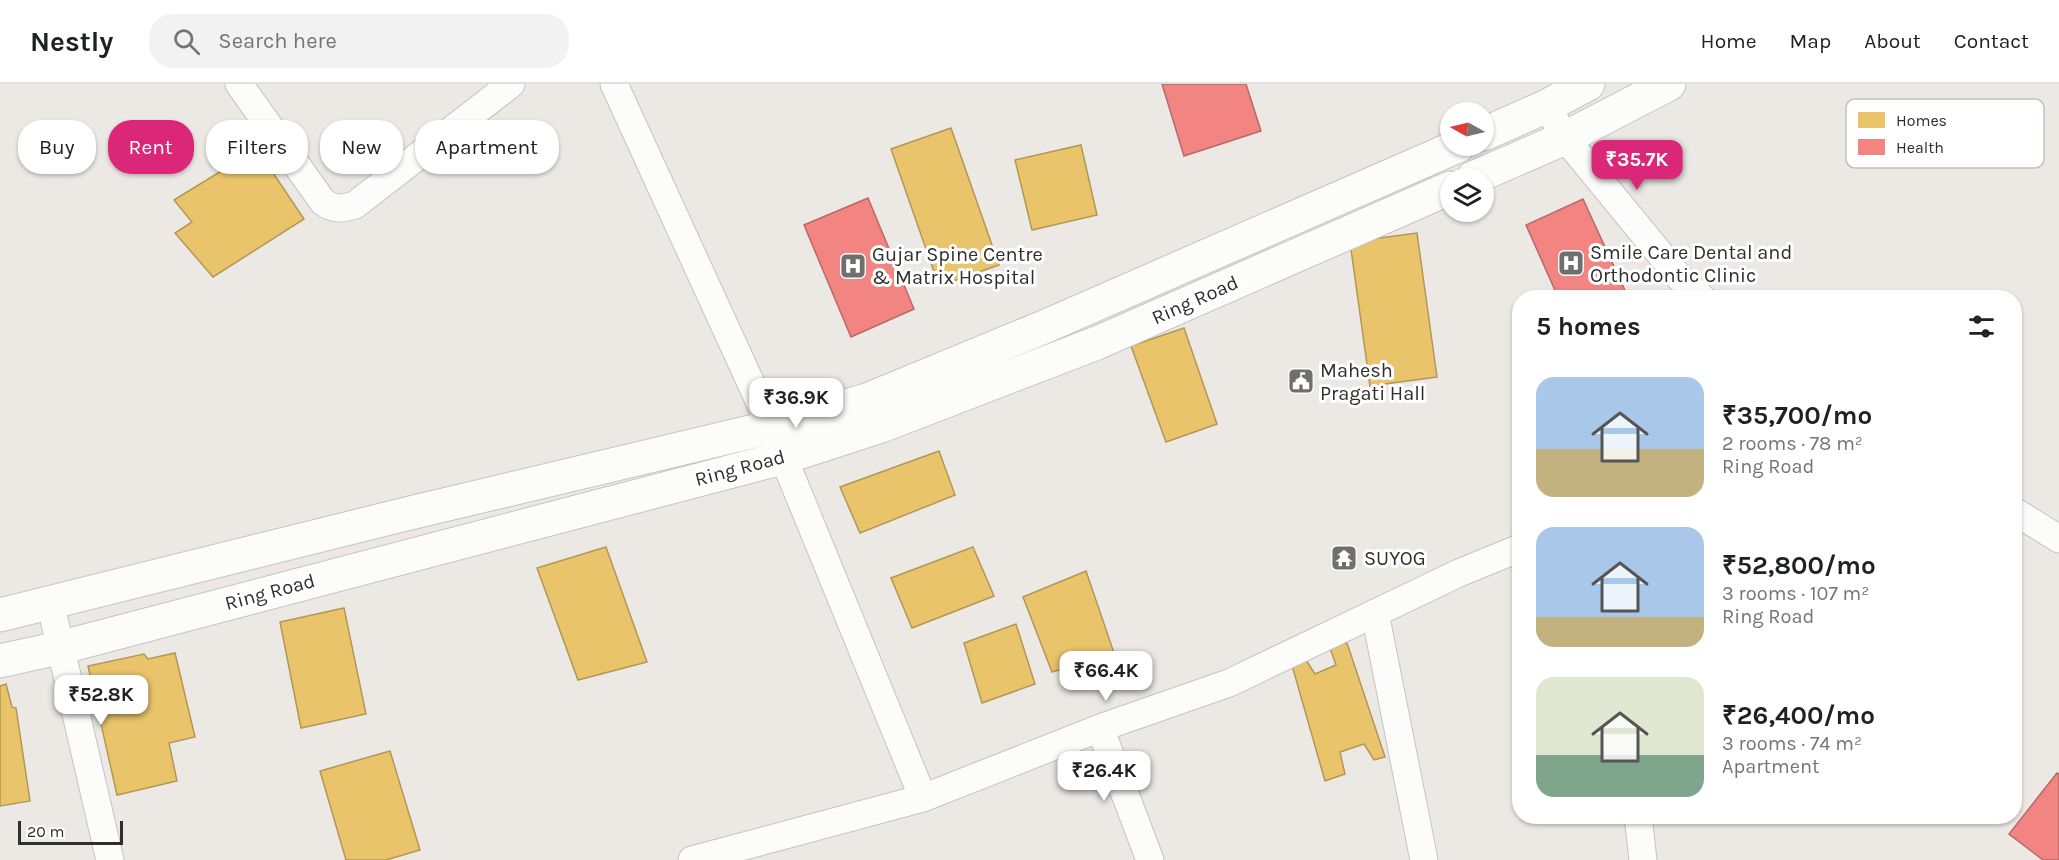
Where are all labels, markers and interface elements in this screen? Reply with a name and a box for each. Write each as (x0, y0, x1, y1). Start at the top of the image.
search box (149, 14, 569, 68)
text: Nestly (30, 25, 113, 58)
icon: search (170, 25, 203, 58)
text: Search here (218, 28, 337, 54)
text: Home (1701, 29, 1757, 53)
text: Map (1790, 29, 1831, 53)
text: About (1864, 29, 1921, 53)
text: Contact (1954, 29, 2029, 53)
legend (1846, 99, 2044, 168)
north arrow (1440, 102, 1494, 156)
map controls (1440, 102, 1494, 222)
text: Homes (1896, 111, 1947, 130)
chip: Buy (18, 120, 96, 174)
chip: Rent (108, 120, 194, 174)
chip: Filters (206, 120, 308, 174)
chip: New (320, 120, 403, 174)
chip: Apartment (415, 120, 559, 174)
text: Health (1896, 138, 1944, 157)
pin: ₹35.7K (1588, 140, 1686, 191)
text: ₹35.7K (1606, 148, 1668, 171)
button: layers (1440, 168, 1494, 222)
place label: Smile Care Dental and Orthodontic Clinic (1590, 241, 1792, 287)
place label: Gujar Spine Centre & Matrix Hospital (872, 243, 1043, 289)
hospital icon: Smile Care Dental and Orthodontic Clinic (1556, 248, 1586, 278)
hospital icon: Gujar Spine Centre & Matrix Hospital (838, 251, 868, 281)
street label: Ring Road (1148, 271, 1242, 329)
icon: filters (1965, 310, 1998, 343)
text: 5 homes (1536, 311, 1641, 342)
place label: Mahesh Pragati Hall (1320, 359, 1425, 405)
public building icon: Mahesh Pragati Hall (1286, 366, 1316, 396)
pin: ₹36.9K (747, 378, 845, 429)
text: ₹36.9K (763, 386, 829, 409)
text: ₹35,700/mo (1722, 400, 1872, 431)
icon: home (1584, 401, 1656, 473)
text: 2 rooms · 78 m² (1722, 432, 1863, 455)
street label: Ring Road (692, 445, 788, 491)
text: Ring Road (1722, 455, 1814, 478)
temple icon: SUYOG (1329, 543, 1359, 573)
place label: SUYOG (1364, 547, 1426, 570)
text: ₹52,800/mo (1722, 550, 1876, 581)
icon: home (1584, 551, 1656, 623)
street label: Ring Road (222, 569, 318, 615)
text: 3 rooms · 107 m² (1722, 582, 1869, 605)
text: Ring Road (1722, 605, 1814, 628)
pin: ₹66.4K (1057, 651, 1155, 702)
text: ₹66.4K (1074, 659, 1139, 682)
pin: ₹52.8K (52, 675, 150, 726)
text: ₹52.8K (68, 683, 134, 706)
text: ₹26,400/mo (1722, 700, 1875, 731)
icon: home (1584, 701, 1656, 773)
text: 3 rooms · 74 m² (1722, 732, 1862, 755)
pin: ₹26.4K (1055, 751, 1153, 802)
text: Apartment (1722, 755, 1820, 778)
text: ₹26.4K (1072, 759, 1136, 782)
scale bar (18, 818, 123, 846)
text: 20 m (27, 822, 65, 841)

